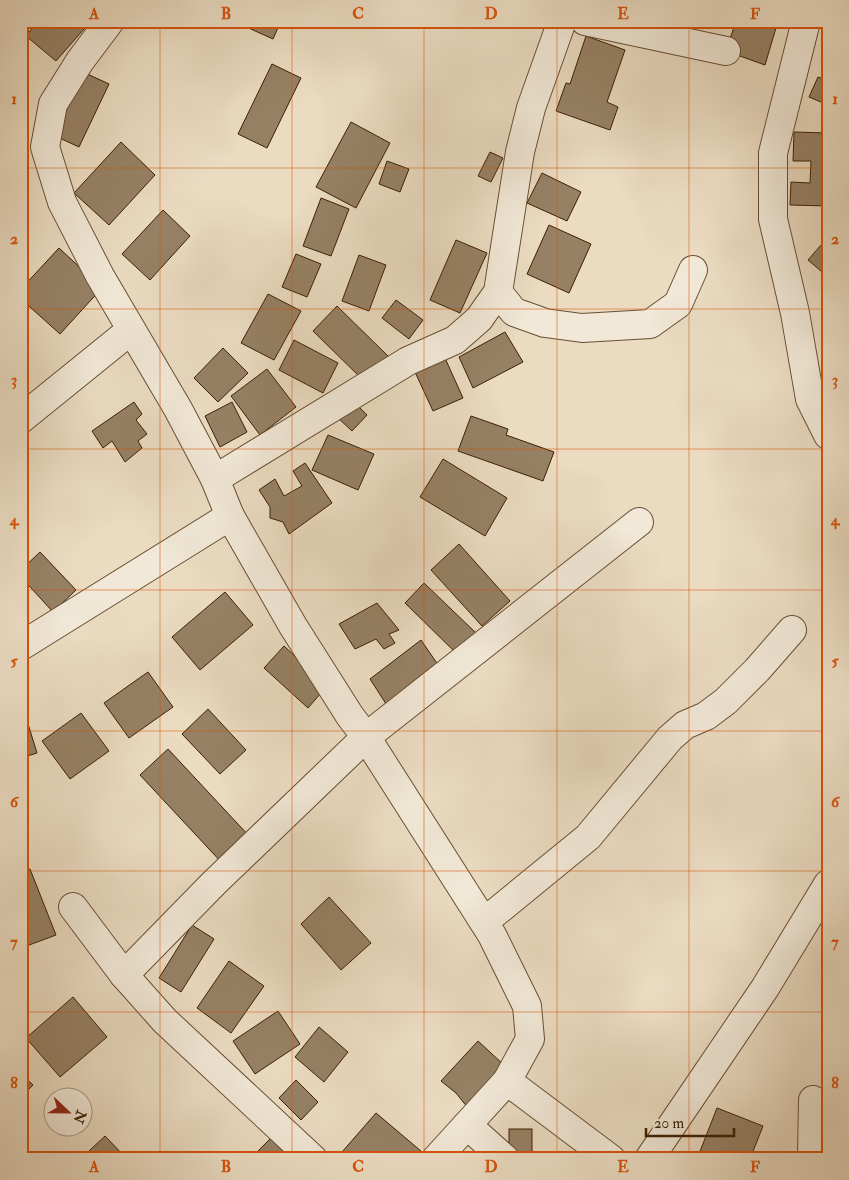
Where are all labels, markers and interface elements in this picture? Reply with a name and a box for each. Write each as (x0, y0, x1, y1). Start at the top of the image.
text: A (88, 4, 100, 24)
text: B (221, 4, 231, 24)
text: C (352, 4, 364, 24)
text: D (484, 4, 498, 24)
text: E (617, 4, 629, 24)
text: F (750, 4, 760, 24)
text: 1 (11, 89, 17, 109)
text: 1 (832, 89, 838, 109)
text: 2 (10, 229, 18, 249)
text: 2 (831, 229, 839, 249)
text: 3 (11, 370, 17, 390)
text: 3 (832, 370, 838, 390)
text: 4 (9, 510, 20, 530)
text: 4 (830, 510, 841, 530)
text: 5 (10, 651, 18, 671)
text: 5 (831, 651, 839, 671)
text: 6 (10, 792, 20, 812)
text: 6 (831, 792, 841, 812)
text: 7 (10, 932, 18, 952)
text: 7 (831, 932, 839, 952)
text: 8 (10, 1073, 18, 1093)
text: 8 (831, 1073, 839, 1093)
north arrow (42, 1088, 92, 1138)
scale bar (646, 1105, 734, 1137)
text: N (69, 1107, 90, 1126)
text: 20 m (654, 1114, 684, 1133)
text: A (88, 1157, 100, 1177)
text: B (221, 1157, 231, 1177)
text: C (352, 1157, 364, 1177)
text: D (484, 1157, 498, 1177)
text: E (617, 1157, 629, 1177)
text: F (750, 1157, 760, 1177)

